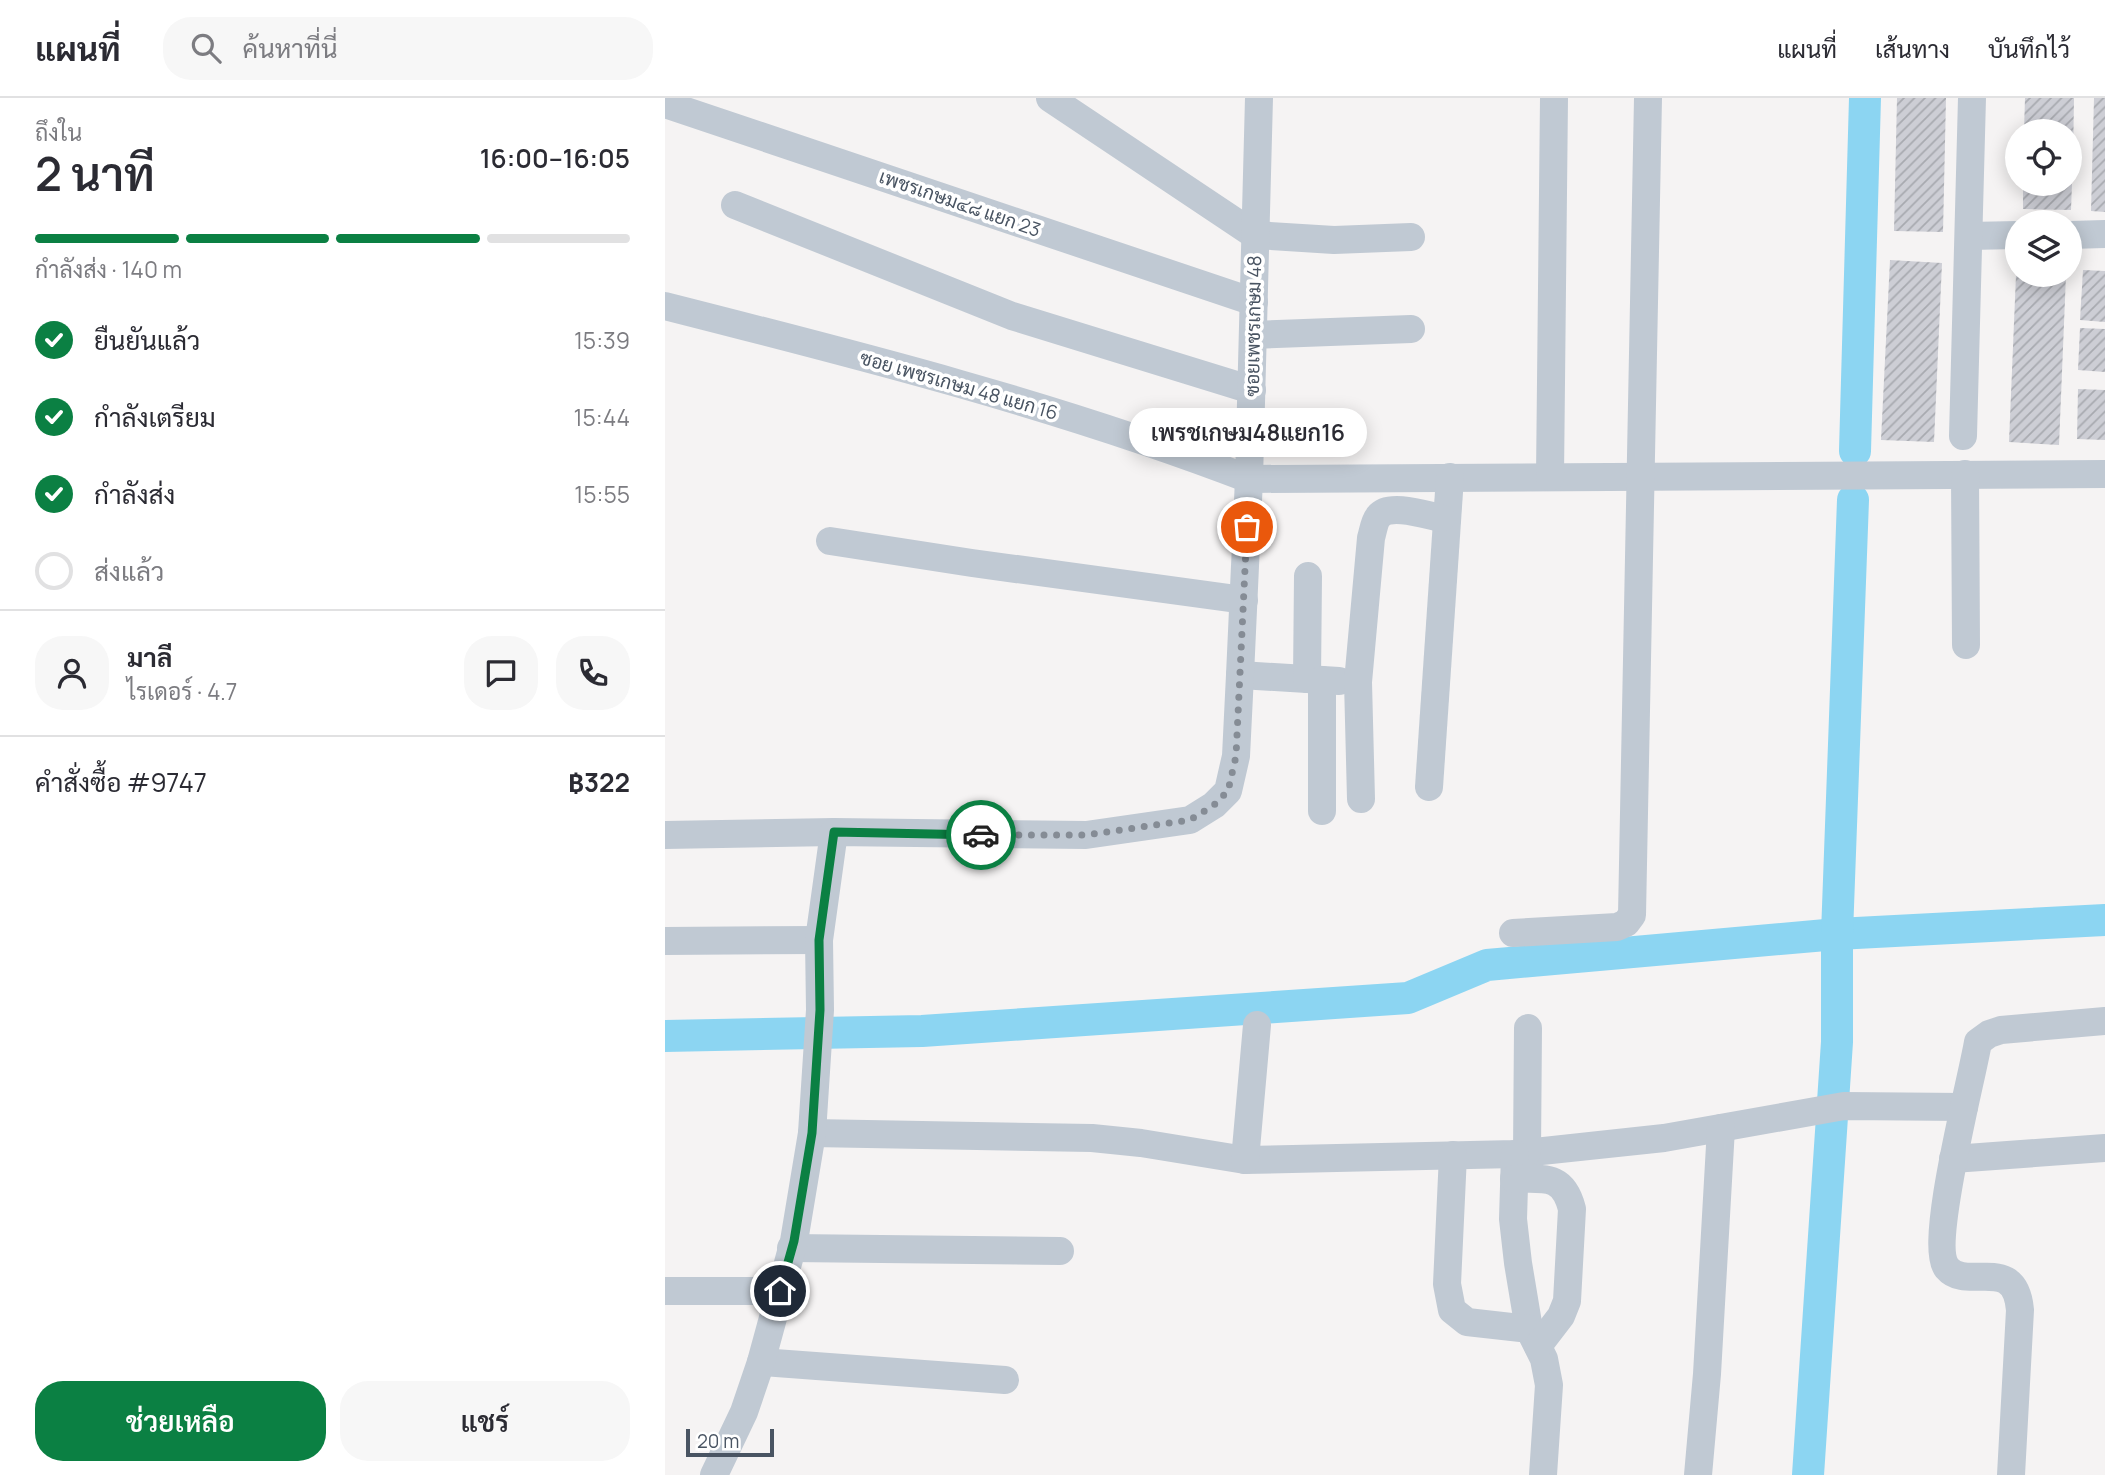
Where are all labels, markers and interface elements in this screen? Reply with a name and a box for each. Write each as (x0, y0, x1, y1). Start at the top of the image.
search box (163, 17, 653, 80)
text: แผนที่ (35, 26, 121, 71)
icon: search (187, 29, 225, 67)
text: ค้นหาที่นี่ (243, 30, 338, 66)
text: แผนที่ (1777, 32, 1837, 65)
text: เส้นทาง (1875, 32, 1950, 65)
text: บันทึกไว้ (1988, 32, 2070, 65)
text: ถึงใน (35, 116, 82, 148)
map controls (2005, 119, 2082, 287)
button: locate (2005, 119, 2082, 196)
text: 16:00–16:05 (480, 140, 630, 176)
text: 2 นาที (35, 142, 155, 205)
street label: เพชรเกษม๔๘ แยก 23 (876, 163, 1044, 243)
button: layers (2005, 210, 2082, 287)
text: กำลังส่ง · 140 m (35, 253, 182, 285)
street label: ซอยเพชรเกษม 48 (1239, 255, 1267, 397)
icon: check (35, 321, 73, 359)
text: ยืนยันแล้ว (94, 322, 200, 358)
text: 15:39 (574, 324, 630, 356)
street label: ซอย เพชรเกษม 48 แยก 16 (857, 344, 1061, 426)
icon: check (35, 398, 73, 436)
text: กำลังเตรียม (94, 399, 216, 435)
text: 15:44 (574, 401, 630, 433)
callout: เพรชเกษม48แยก16 (1128, 408, 1366, 457)
text: เพรชเกษม48แยก16 (1151, 416, 1345, 448)
icon: check (35, 475, 73, 513)
text: กำลังส่ง (94, 476, 175, 512)
text: 15:55 (574, 478, 630, 510)
pin (1217, 497, 1277, 557)
icon: bag (1228, 508, 1266, 546)
text: ส่งแล้ว (94, 553, 164, 589)
button: person (35, 636, 109, 710)
button: chat (464, 636, 538, 710)
button: phone (556, 636, 630, 710)
text: มาลี (127, 639, 172, 675)
text: ไรเดอร์ · 4.7 (127, 675, 237, 707)
text: คำสั่งซื้อ #9747 (35, 764, 207, 800)
text: ฿322 (568, 764, 630, 800)
courier (946, 800, 1016, 870)
icon: car (962, 816, 1000, 854)
pin (750, 1261, 810, 1321)
icon: home (761, 1272, 799, 1310)
button: ช่วยเหลือ (35, 1381, 326, 1461)
button: แชร์ (340, 1381, 630, 1461)
scale bar (686, 1426, 773, 1458)
text: 20 m (697, 1428, 739, 1454)

